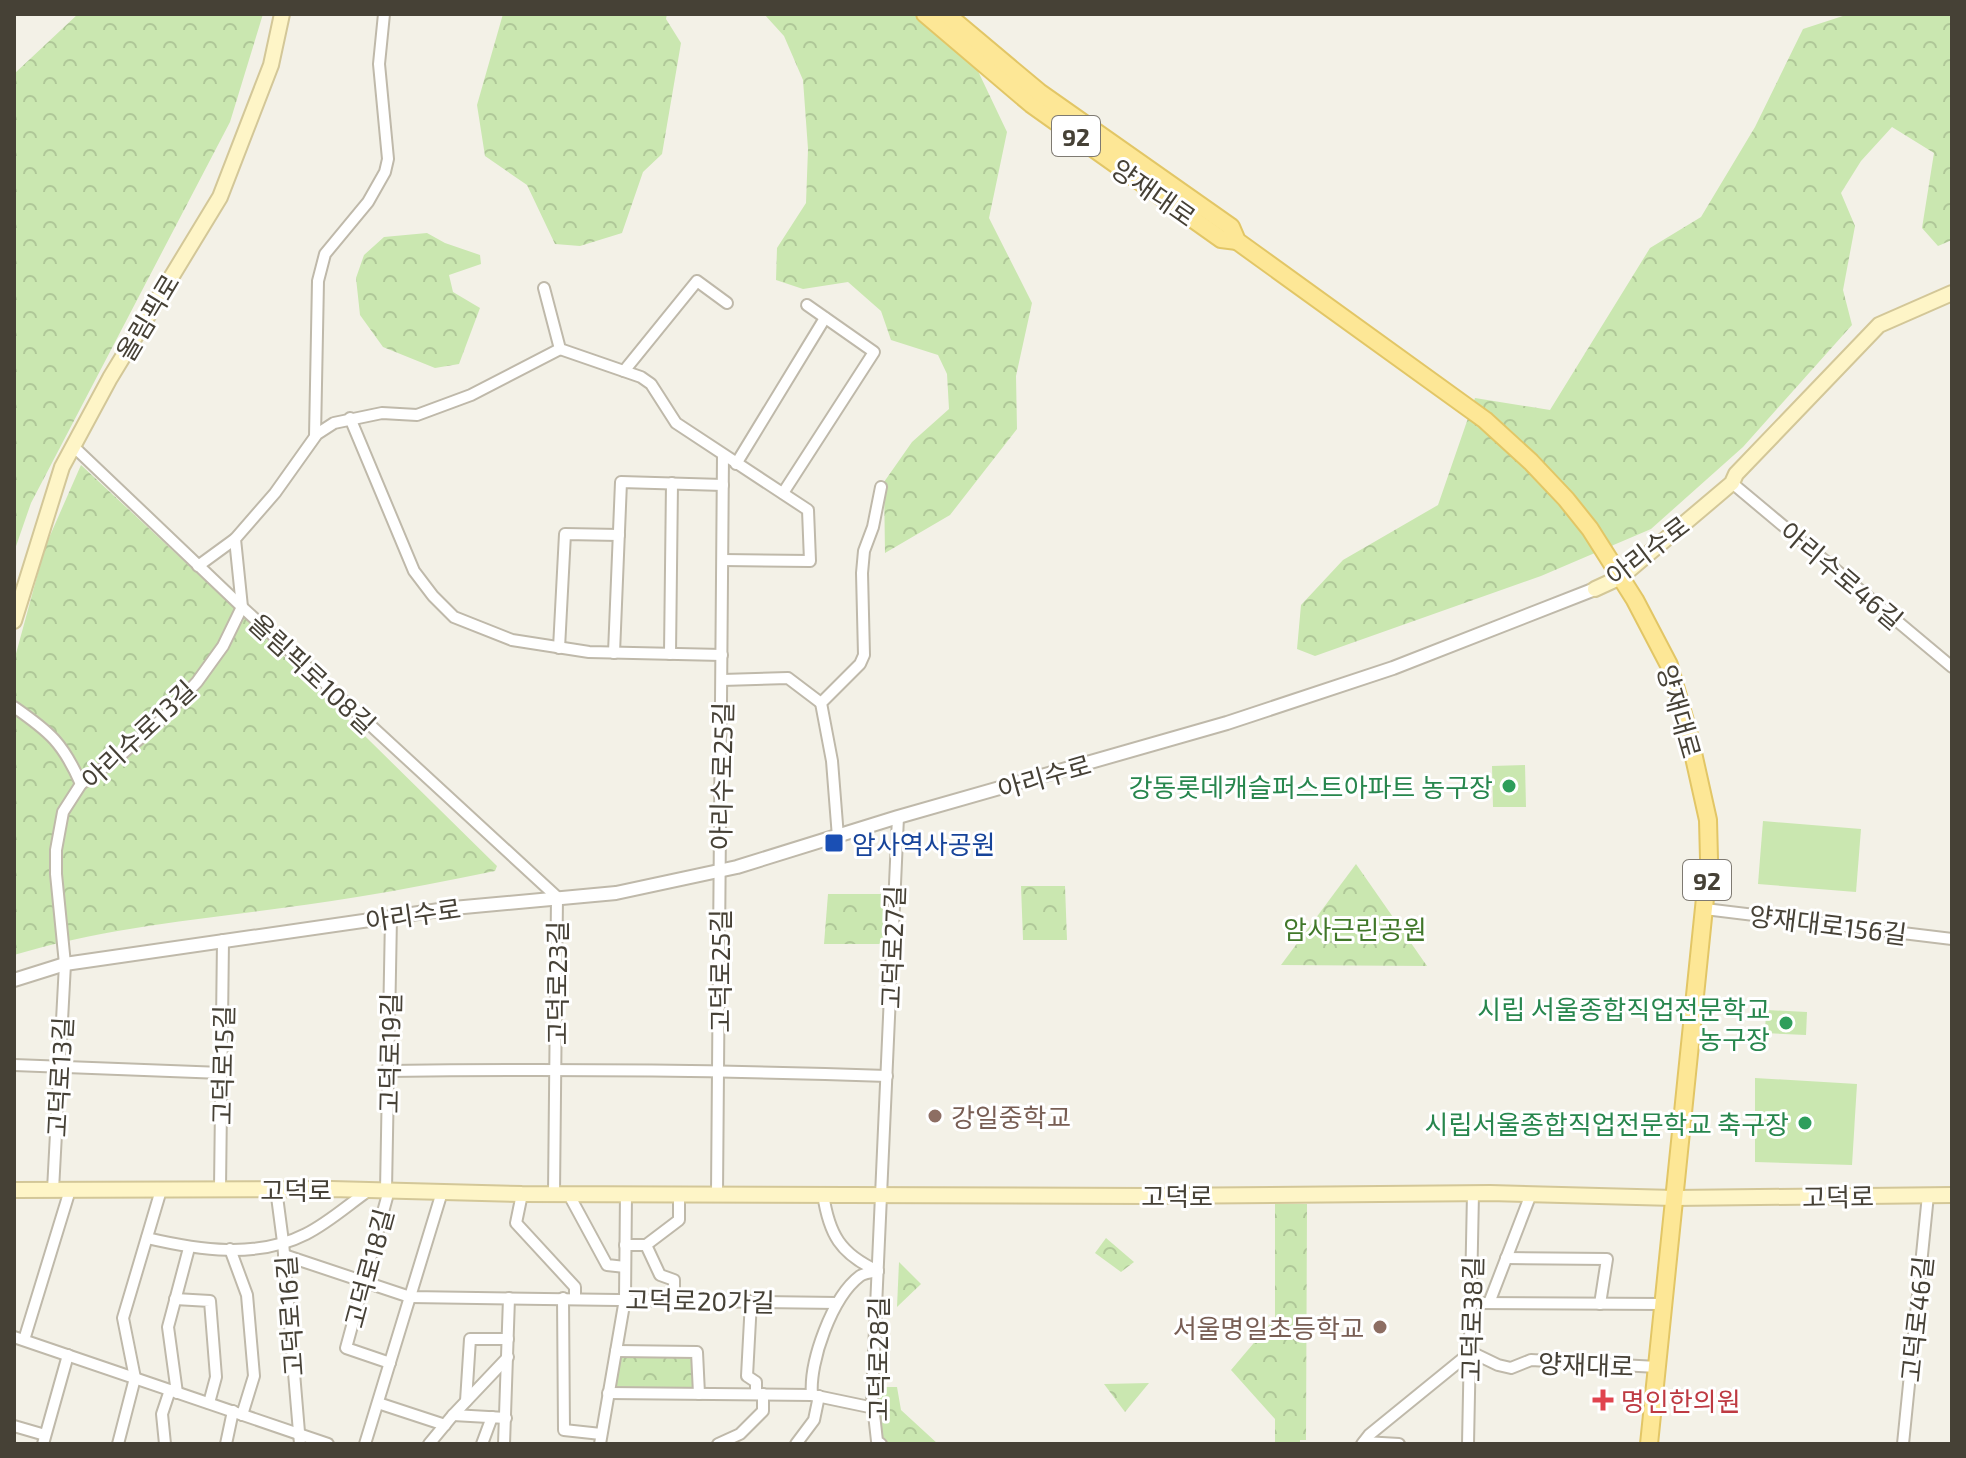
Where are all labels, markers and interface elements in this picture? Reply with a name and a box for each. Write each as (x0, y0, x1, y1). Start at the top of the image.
road number: 92 (1052, 116, 1100, 156)
street label: 양재대로 (1106, 152, 1202, 232)
street label: 올림픽로 (109, 268, 185, 366)
street label: 아리수로 (1599, 509, 1695, 591)
street label: 아리수로46길 (1774, 515, 1910, 635)
street label: 올림픽로108길 (243, 607, 383, 739)
street label: 양재대로 (1652, 661, 1708, 761)
street label: 아리수로13길 (75, 673, 201, 795)
street label: 아리수로25길 (704, 702, 738, 850)
street label: 아리수로 (994, 748, 1094, 804)
place label: 강동롯데캐슬퍼스트아파트 농구장 (1128, 771, 1493, 802)
marker: 강동롯데캐슬퍼스트아파트 농구장 (1500, 777, 1518, 795)
place label: 암사역사공원 (852, 828, 996, 859)
marker: 암사역사공원 (823, 832, 845, 854)
road number: 92 (1683, 860, 1731, 900)
street label: 고덕로27길 (874, 885, 910, 1009)
street label: 아리수로 (363, 892, 463, 936)
street label: 양재대로156길 (1747, 899, 1909, 949)
street label: 고덕로25길 (704, 909, 735, 1033)
park label: 암사근린공원 (1283, 913, 1427, 944)
street label: 고덕로23길 (541, 921, 572, 1045)
street label: 고덕로19길 (372, 992, 406, 1114)
place label: 시립 서울종합직업전문학교 농구장 (1477, 993, 1770, 1054)
street label: 고덕로15길 (205, 1005, 239, 1125)
marker: 시립 서울종합직업전문학교 농구장 (1777, 1014, 1795, 1032)
street label: 고덕로13길 (40, 1016, 78, 1138)
place label: 강일중학교 (951, 1101, 1071, 1132)
marker: 강일중학교 (926, 1107, 944, 1125)
place label: 시립서울종합직업전문학교 축구장 (1424, 1108, 1789, 1139)
marker: 시립서울종합직업전문학교 축구장 (1796, 1114, 1814, 1132)
street label: 고덕로 (260, 1174, 332, 1205)
street label: 고덕로 (1141, 1180, 1213, 1211)
street label: 고덕로 (1802, 1180, 1874, 1212)
street label: 고덕로18길 (337, 1205, 399, 1331)
street label: 고덕로46길 (1894, 1254, 1938, 1384)
street label: 고덕로16길 (269, 1255, 309, 1377)
street label: 고덕로38길 (1454, 1256, 1488, 1382)
street label: 고덕로20가길 (625, 1283, 775, 1317)
street label: 고덕로28길 (862, 1296, 893, 1422)
place label: 서울명일초등학교 (1173, 1312, 1364, 1343)
marker: 서울명일초등학교 (1371, 1318, 1389, 1336)
street label: 양재대로 (1538, 1347, 1634, 1381)
place label: 명인한의원 (1621, 1385, 1741, 1416)
marker: 명인한의원 (1592, 1389, 1614, 1411)

